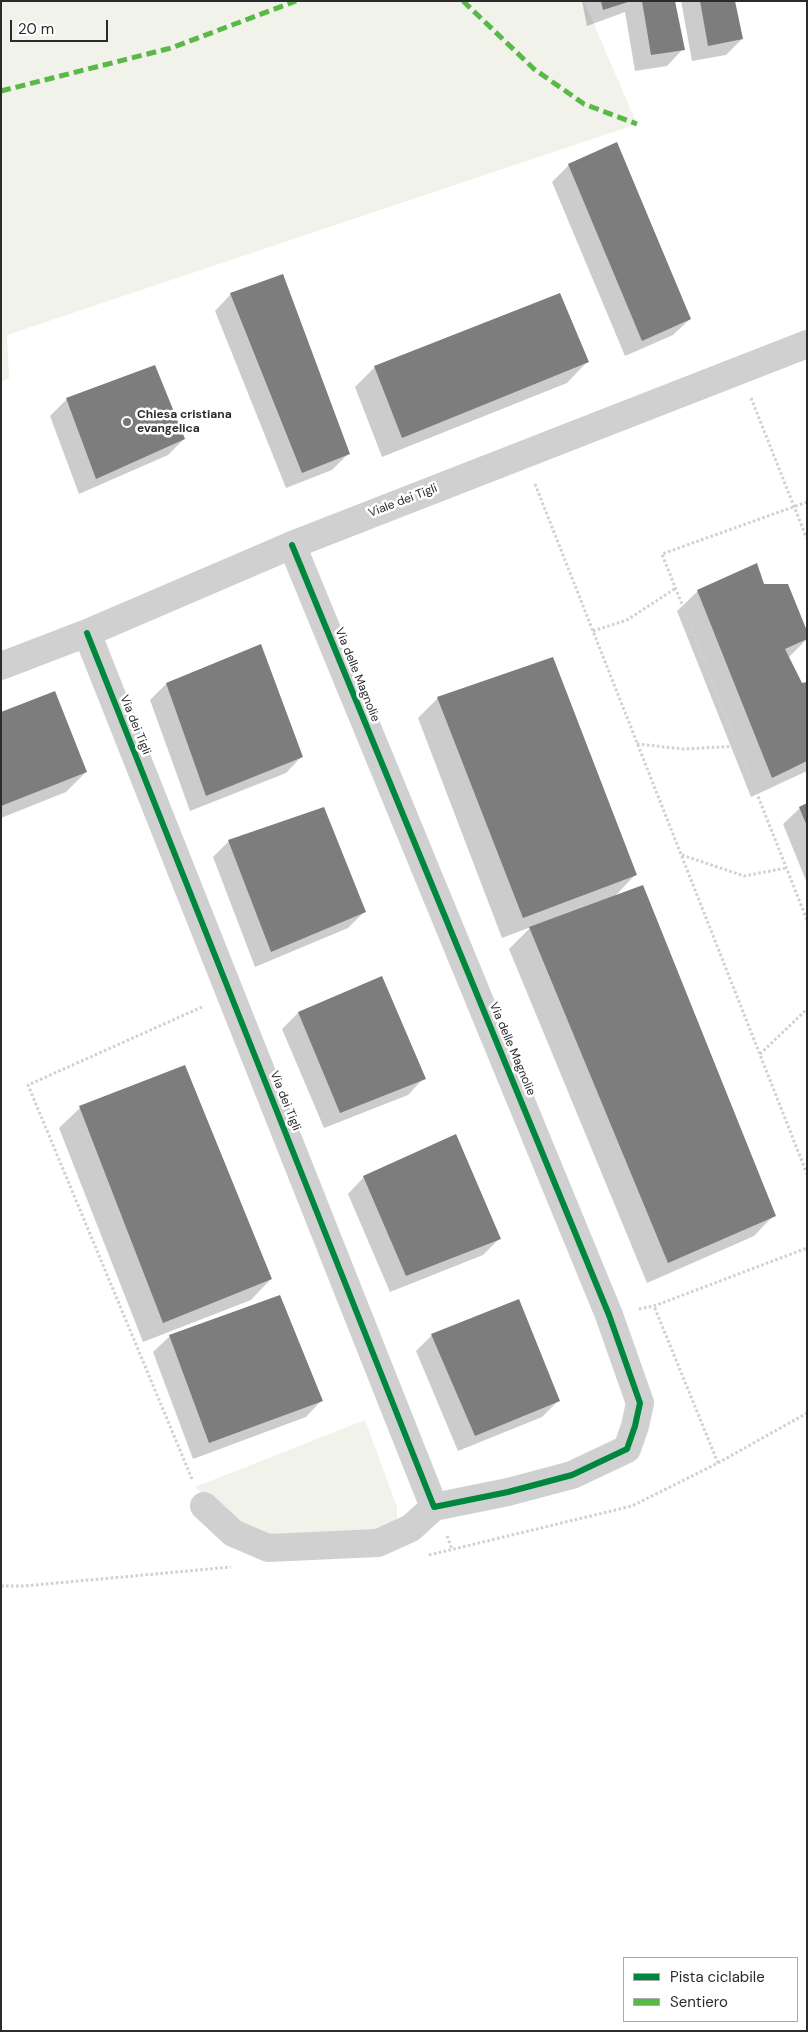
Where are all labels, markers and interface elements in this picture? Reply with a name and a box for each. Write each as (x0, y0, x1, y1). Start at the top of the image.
scale bar (12, 10, 110, 42)
text: 20 m (18, 19, 54, 39)
place label: Chiesa cristiana evangelica (137, 408, 232, 436)
marker: Chiesa cristiana evangelica (121, 416, 133, 428)
street label: Viale dei Tigli (367, 481, 439, 521)
street label: Via delle Magnolie (332, 626, 382, 724)
street label: Via dei Tigli (117, 693, 153, 757)
street label: Via delle Magnolie (486, 1000, 538, 1098)
street label: Via dei Tigli (267, 1069, 303, 1133)
legend (623, 1957, 798, 2022)
text: Pista ciclabile (670, 1967, 765, 1987)
text: Sentiero (670, 1992, 728, 2012)

